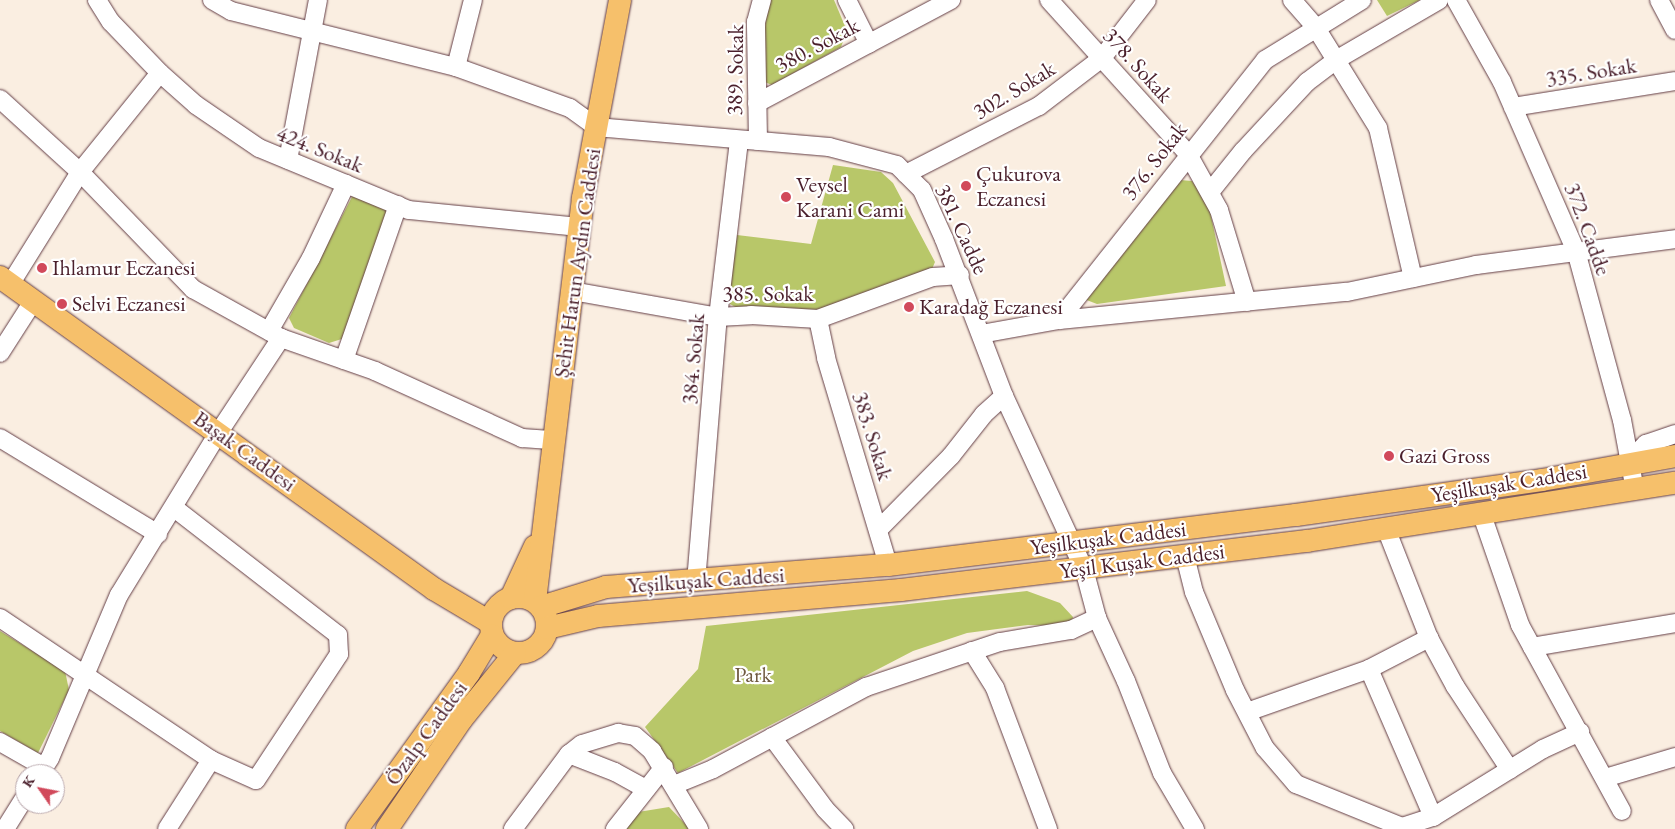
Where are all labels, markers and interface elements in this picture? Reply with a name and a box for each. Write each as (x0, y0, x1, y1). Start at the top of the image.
street label: 380. Sokak (770, 12, 864, 78)
street label: 378. Sokak (1098, 22, 1178, 108)
street label: 389. Sokak (721, 24, 749, 116)
street label: 335. Sokak (1544, 52, 1638, 92)
street label: 302. Sokak (968, 55, 1060, 125)
street label: 376. Sokak (1115, 117, 1193, 205)
street label: 424. Sokak (273, 120, 367, 178)
street label: Şehit Harun Aydın Caddesi (548, 147, 606, 379)
place label: Çukurova Eczanesi (976, 160, 1061, 212)
place label: Veysel Karani Cami (796, 171, 904, 222)
street label: 372. Cadde (1559, 179, 1617, 279)
street label: 381. Cadde (930, 180, 994, 278)
marker: Çukurova Eczanesi (960, 180, 972, 192)
marker: Veysel Karani Cami (780, 191, 792, 203)
place label: Ihlamur Eczanesi (52, 255, 195, 281)
marker: Ihlamur Eczanesi (36, 262, 48, 274)
street label: 385. Sokak (722, 281, 814, 307)
place label: Selvi Eczanesi (72, 291, 186, 317)
place label: Karadağ Eczanesi (919, 294, 1063, 320)
marker: Selvi Eczanesi (56, 298, 68, 310)
marker: Karadağ Eczanesi (903, 301, 915, 313)
street label: 384. Sokak (676, 312, 710, 406)
street label: 383. Sokak (847, 388, 899, 484)
street label: Başak Caddesi (189, 405, 301, 497)
place label: Gazi Gross (1399, 443, 1490, 469)
marker: Gazi Gross (1383, 450, 1395, 462)
street label: Yeşilkuşak Caddesi (1429, 458, 1589, 508)
street label: Yeşilkuşak Caddesi (1028, 515, 1188, 561)
street label: Yeşil Kuşak Caddesi (1058, 538, 1226, 584)
street label: Yeşilkuşak Caddesi (627, 561, 785, 599)
park label: Park (734, 662, 772, 688)
street label: Özalp Caddesi (379, 676, 473, 790)
north arrow (15, 764, 65, 814)
text: K (18, 772, 39, 791)

